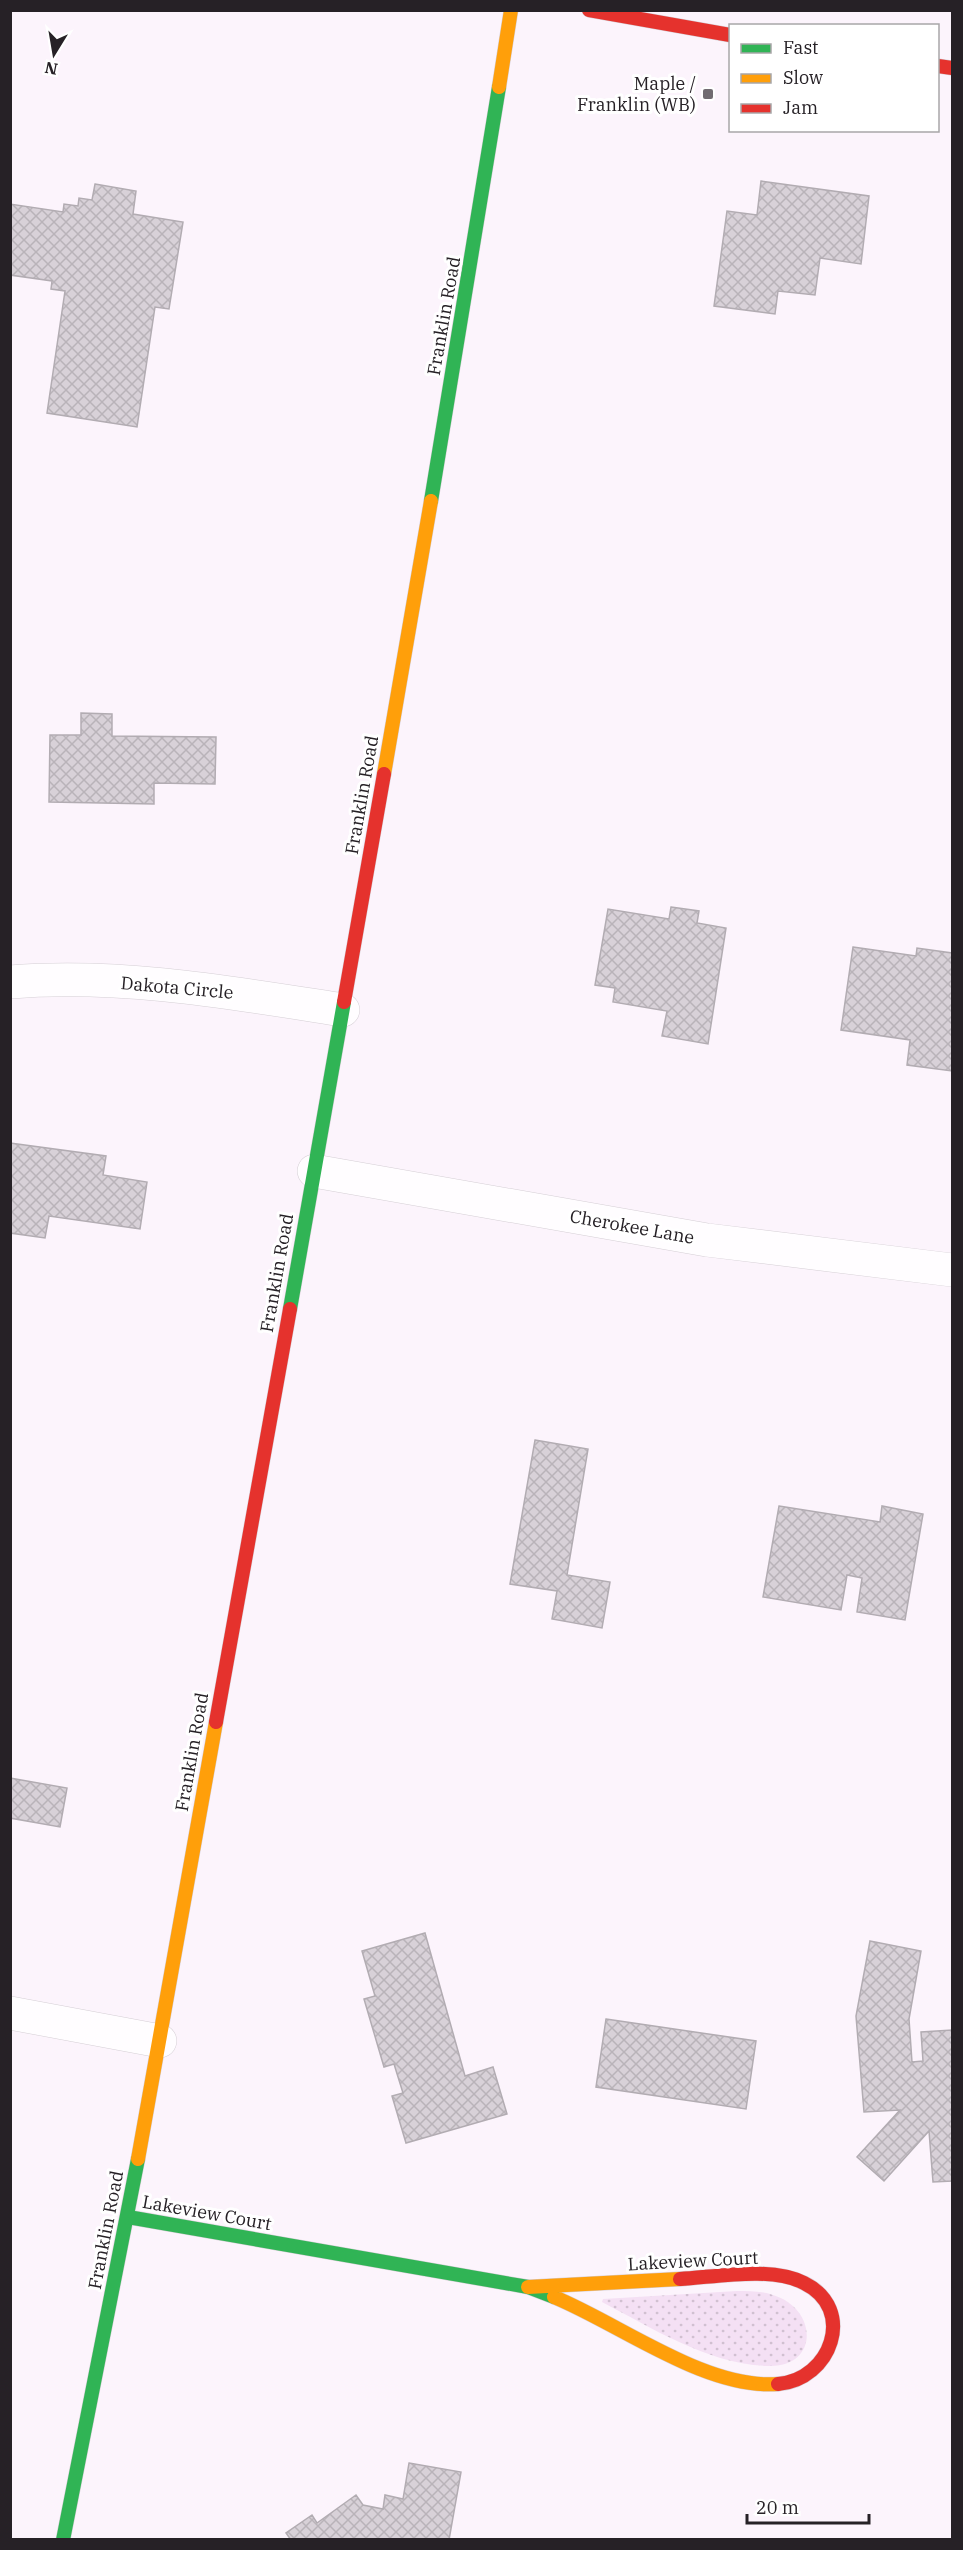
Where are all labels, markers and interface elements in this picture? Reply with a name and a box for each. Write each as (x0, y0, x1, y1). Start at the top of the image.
north arrow (24, 24, 84, 84)
legend (729, 24, 939, 132)
text: Fast (783, 36, 818, 59)
text: N (43, 58, 59, 80)
text: Slow (783, 66, 823, 89)
place label: Maple / Franklin (WB) (577, 72, 696, 116)
marker: Maple / Franklin (WB) (701, 87, 715, 101)
text: Jam (783, 96, 818, 119)
street label: Franklin Road (422, 255, 465, 377)
street label: Franklin Road (340, 734, 383, 856)
street label: Dakota Circle (120, 971, 234, 1004)
street label: Cherokee Lane (568, 1204, 696, 1249)
street label: Franklin Road (255, 1212, 298, 1334)
street label: Franklin Road (170, 1691, 213, 1813)
street label: Franklin Road (83, 2169, 128, 2291)
street label: Lakeview Court (141, 2190, 273, 2235)
street label: Lakeview Court (627, 2246, 759, 2275)
scale bar (747, 2487, 868, 2525)
text: 20 m (756, 2496, 799, 2519)

